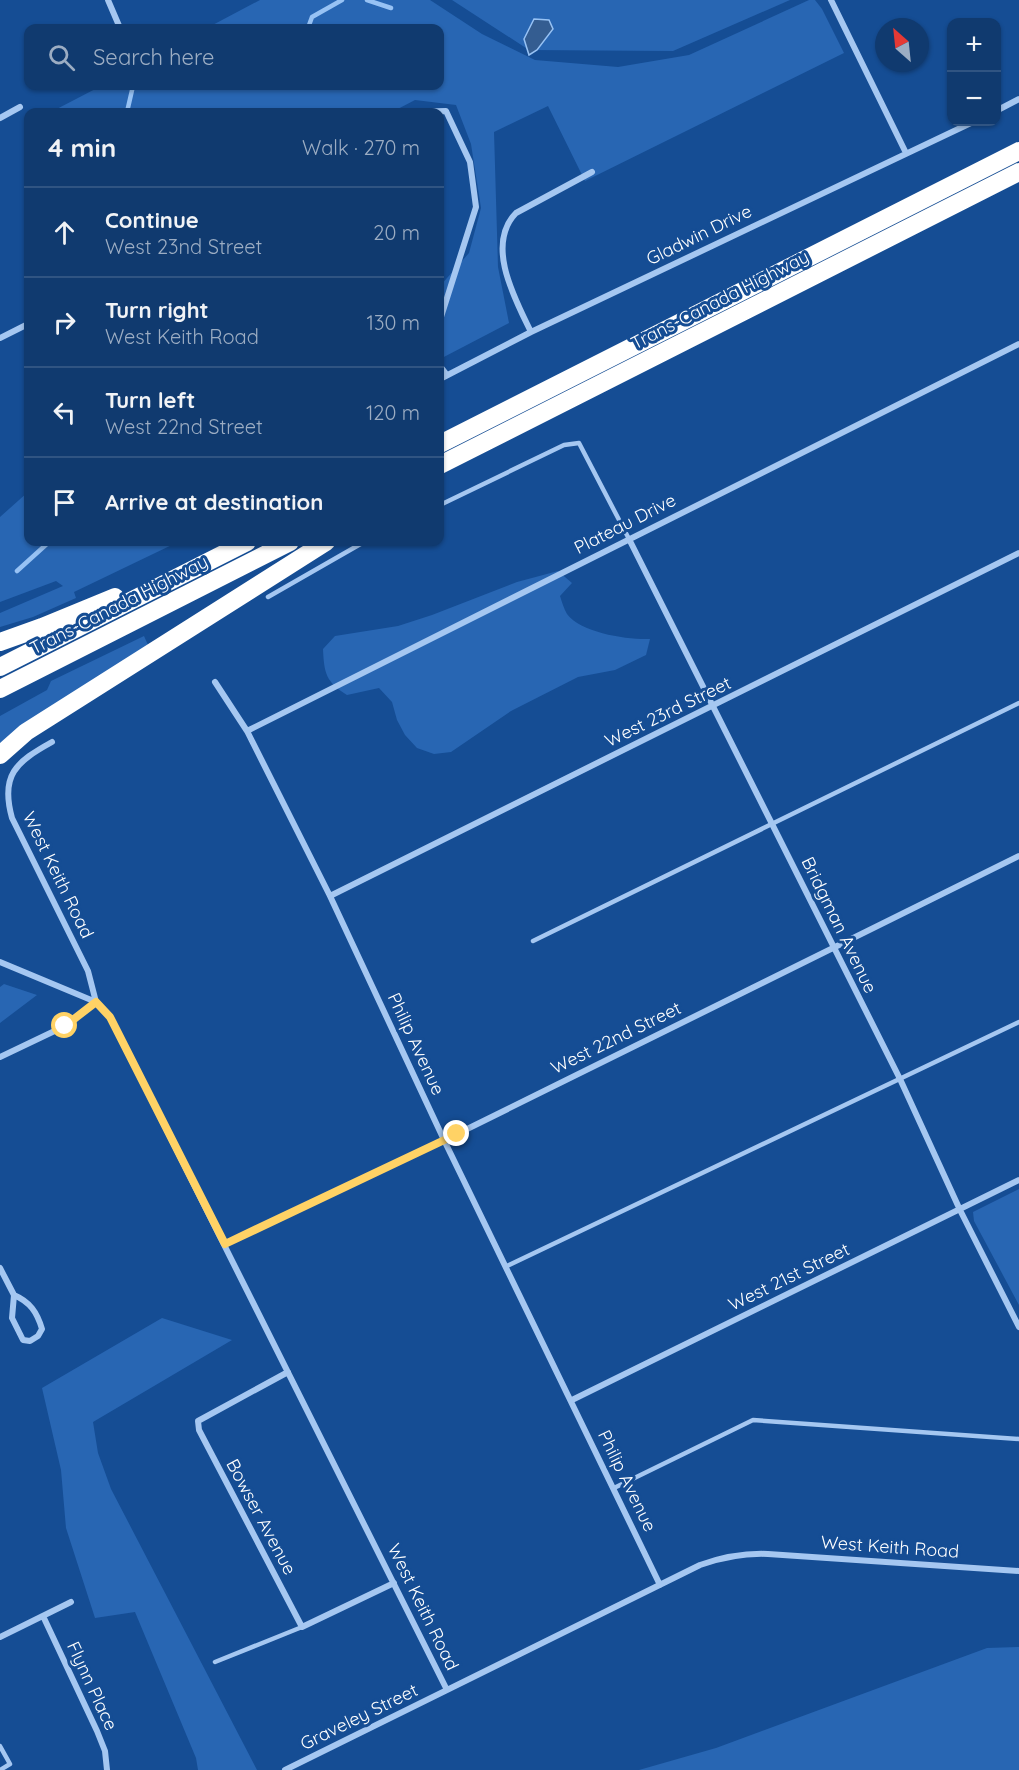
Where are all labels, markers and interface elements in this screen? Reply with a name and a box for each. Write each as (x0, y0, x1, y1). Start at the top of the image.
north arrow (875, 18, 929, 72)
map controls (947, 18, 1001, 126)
button: + (947, 18, 1001, 72)
search box (24, 24, 444, 90)
icon: search (45, 41, 78, 74)
text: Search here (93, 43, 214, 71)
button: − (947, 72, 1001, 126)
text: 4 min (48, 131, 116, 164)
text: Walk · 270 m (302, 135, 420, 160)
street label: Gladwin Drive (642, 199, 755, 270)
text: Continue (105, 206, 199, 234)
icon: ahead (48, 216, 81, 249)
text: 20 m (373, 220, 420, 245)
text: West 23nd Street (105, 234, 262, 259)
street label: Trans-Canada Highway (627, 245, 813, 355)
text: Turn right (105, 296, 209, 324)
icon: right (48, 306, 81, 339)
text: 130 m (367, 310, 420, 335)
text: West Keith Road (105, 324, 259, 349)
text: Turn left (105, 386, 195, 414)
icon: left (48, 396, 81, 429)
text: 120 m (366, 400, 420, 425)
text: West 22nd Street (105, 414, 263, 439)
icon: arrive (48, 486, 81, 519)
text: Arrive at destination (105, 488, 323, 516)
street label: Plateau Drive (570, 488, 680, 559)
street label: Trans-Canada Highway (26, 550, 212, 660)
street label: West 23rd Street (601, 671, 735, 752)
street label: West Keith Road (18, 808, 99, 942)
street label: Bridgman Avenue (796, 853, 882, 997)
street label: Philip Avenue (383, 989, 450, 1099)
street label: West 22nd Street (547, 996, 685, 1079)
route start (51, 1012, 77, 1038)
route end (443, 1120, 469, 1146)
street label: West 21st Street (724, 1237, 853, 1316)
street label: Philip Avenue (593, 1426, 662, 1535)
street label: Bowser Avenue (221, 1455, 302, 1579)
street label: West Keith Road (820, 1530, 960, 1563)
street label: West Keith Road (383, 1540, 464, 1674)
street label: Flynn Place (62, 1638, 123, 1734)
street label: Graveley Street (296, 1678, 421, 1755)

